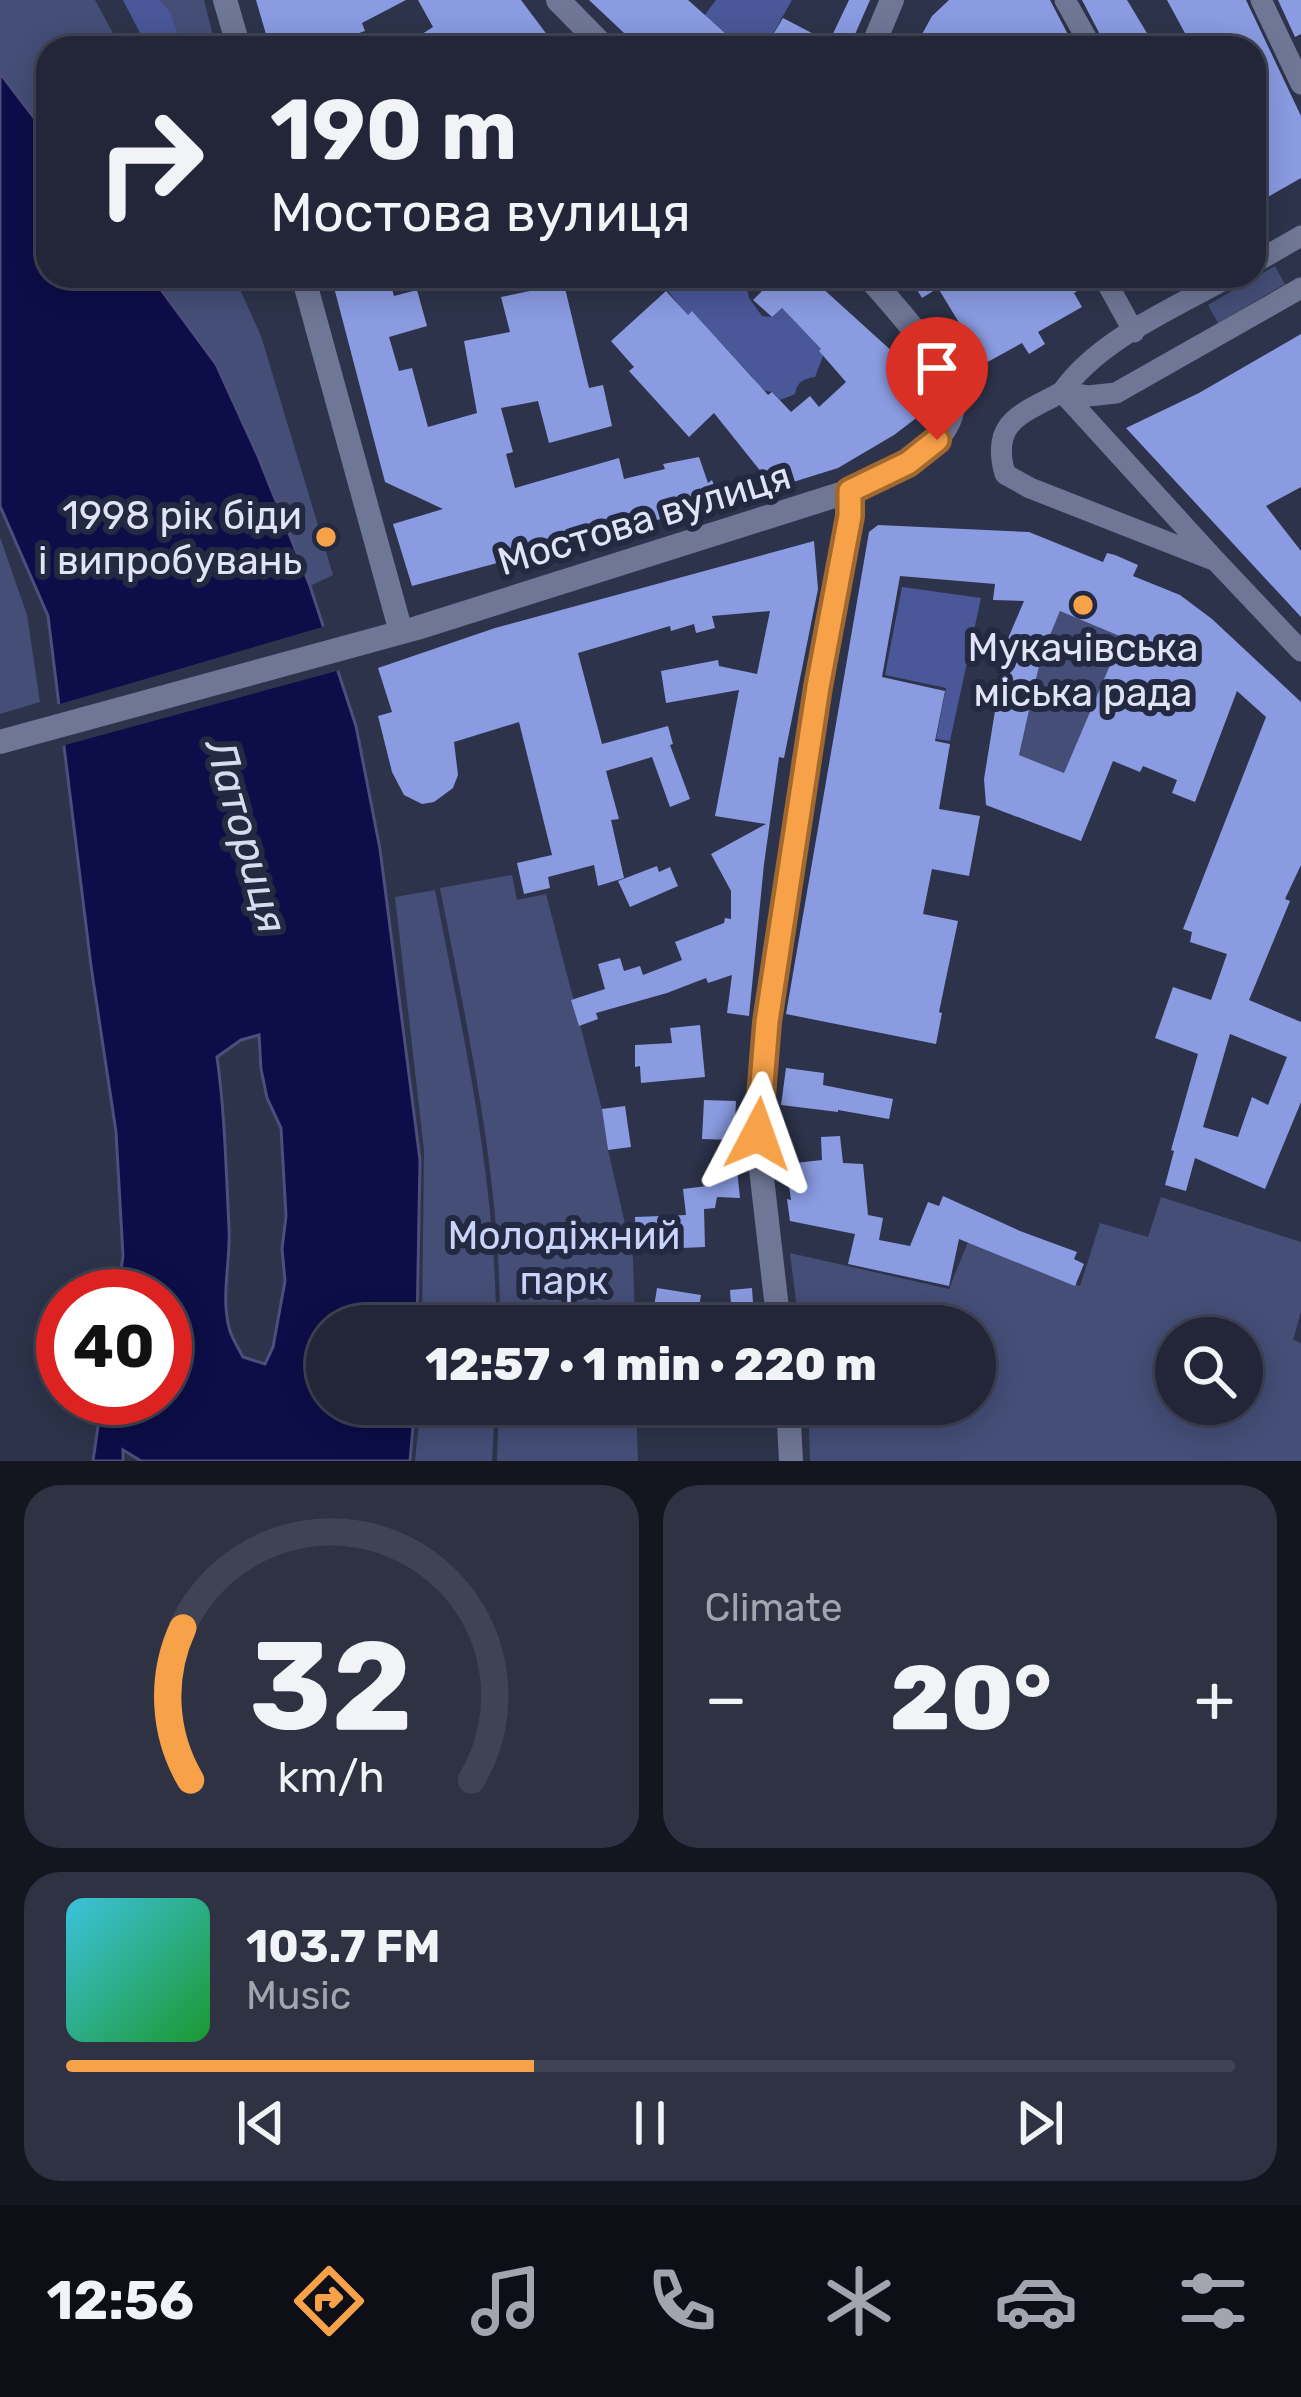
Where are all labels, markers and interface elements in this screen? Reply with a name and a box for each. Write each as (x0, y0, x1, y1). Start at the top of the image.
text: 190 m (270, 80, 518, 180)
icon: right (72, 84, 228, 240)
text: Мостова вулиця (270, 181, 691, 245)
pin (886, 317, 988, 440)
icon: arrive (904, 335, 970, 401)
street label: Мостова вулиця (492, 453, 796, 585)
place label: 1998 рік біди і випробувань (38, 493, 302, 584)
marker: 1998 рік біди і випробувань (313, 524, 339, 550)
marker: Мукачівська міська рада (1070, 592, 1096, 618)
place label: Мукачівська міська рада (967, 625, 1199, 716)
water label: Латориця (194, 732, 297, 939)
position arrow (695, 1071, 821, 1197)
park label: Молодіжний парк (447, 1213, 681, 1304)
speed limit sign: 40 (36, 1269, 192, 1425)
map controls (1155, 1317, 1263, 1425)
button: search (1155, 1317, 1263, 1425)
text: 12:57 · 1 min · 220 m (425, 1338, 877, 1391)
text: Climate (705, 1585, 843, 1631)
text: 32 (250, 1612, 413, 1760)
text: 20° (890, 1645, 1051, 1752)
text: − (705, 1659, 747, 1738)
text: + (1194, 1659, 1235, 1738)
text: km/h (278, 1751, 385, 1802)
text: 103.7 FM (246, 1920, 440, 1973)
text: Music (246, 1973, 351, 2019)
icon: previous (228, 2090, 294, 2156)
icon: pause (617, 2090, 683, 2156)
icon: next (1007, 2090, 1073, 2156)
icon: directions (287, 2259, 371, 2343)
icon: music (464, 2259, 548, 2343)
icon: phone (640, 2259, 724, 2343)
icon: climate (817, 2259, 901, 2343)
icon: car (994, 2259, 1078, 2343)
icon: filters (1171, 2259, 1255, 2343)
text: 12:56 (46, 2269, 194, 2333)

